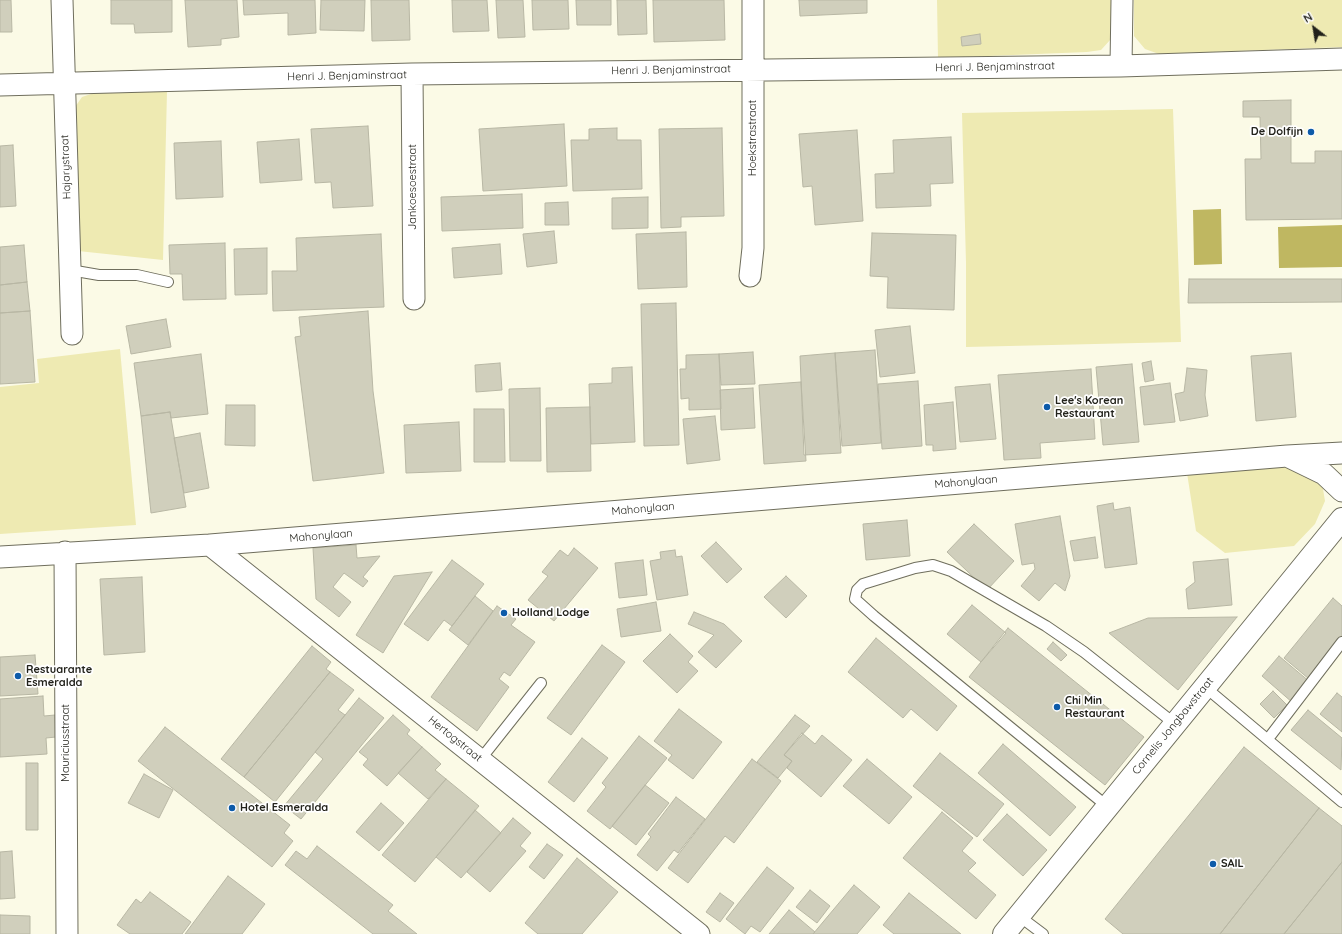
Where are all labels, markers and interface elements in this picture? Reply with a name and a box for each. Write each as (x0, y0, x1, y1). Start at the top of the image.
north arrow (1294, 8, 1334, 48)
text: N (1301, 10, 1315, 26)
street label: Henri J. Benjaminstraat (935, 59, 1055, 75)
street label: Henri J. Benjaminstraat (611, 62, 731, 78)
street label: Henri J. Benjaminstraat (287, 68, 407, 84)
street label: Hoekstrastraat (746, 100, 760, 176)
place label: De Dolfijn (1251, 125, 1303, 139)
marker: De Dolfijn (1306, 127, 1316, 137)
street label: Hajarystraat (58, 134, 74, 200)
street label: Jankoesoestraat (406, 144, 420, 230)
place label: Lee's Korean Restaurant (1055, 394, 1123, 420)
marker: Lee's Korean Restaurant (1042, 402, 1052, 412)
street label: Mahonylaan (934, 473, 998, 491)
street label: Mahonylaan (611, 500, 675, 518)
street label: Mahonylaan (289, 527, 353, 545)
place label: Holland Lodge (512, 606, 589, 620)
marker: Holland Lodge (499, 608, 509, 618)
place label: Restuarante Esmeralda (26, 663, 92, 689)
marker: Restuarante Esmeralda (13, 671, 23, 681)
street label: Cornelis Jongbawstraat (1130, 675, 1216, 777)
place label: Chi Min Restaurant (1065, 694, 1125, 720)
marker: Chi Min Restaurant (1052, 702, 1062, 712)
street label: Mauriciusstraat (59, 704, 73, 782)
street label: Hertogstraat (425, 713, 485, 765)
place label: Hotel Esmeralda (240, 801, 328, 815)
marker: Hotel Esmeralda (227, 803, 237, 813)
place label: SAIL (1221, 857, 1244, 871)
marker: SAIL (1208, 859, 1218, 869)

